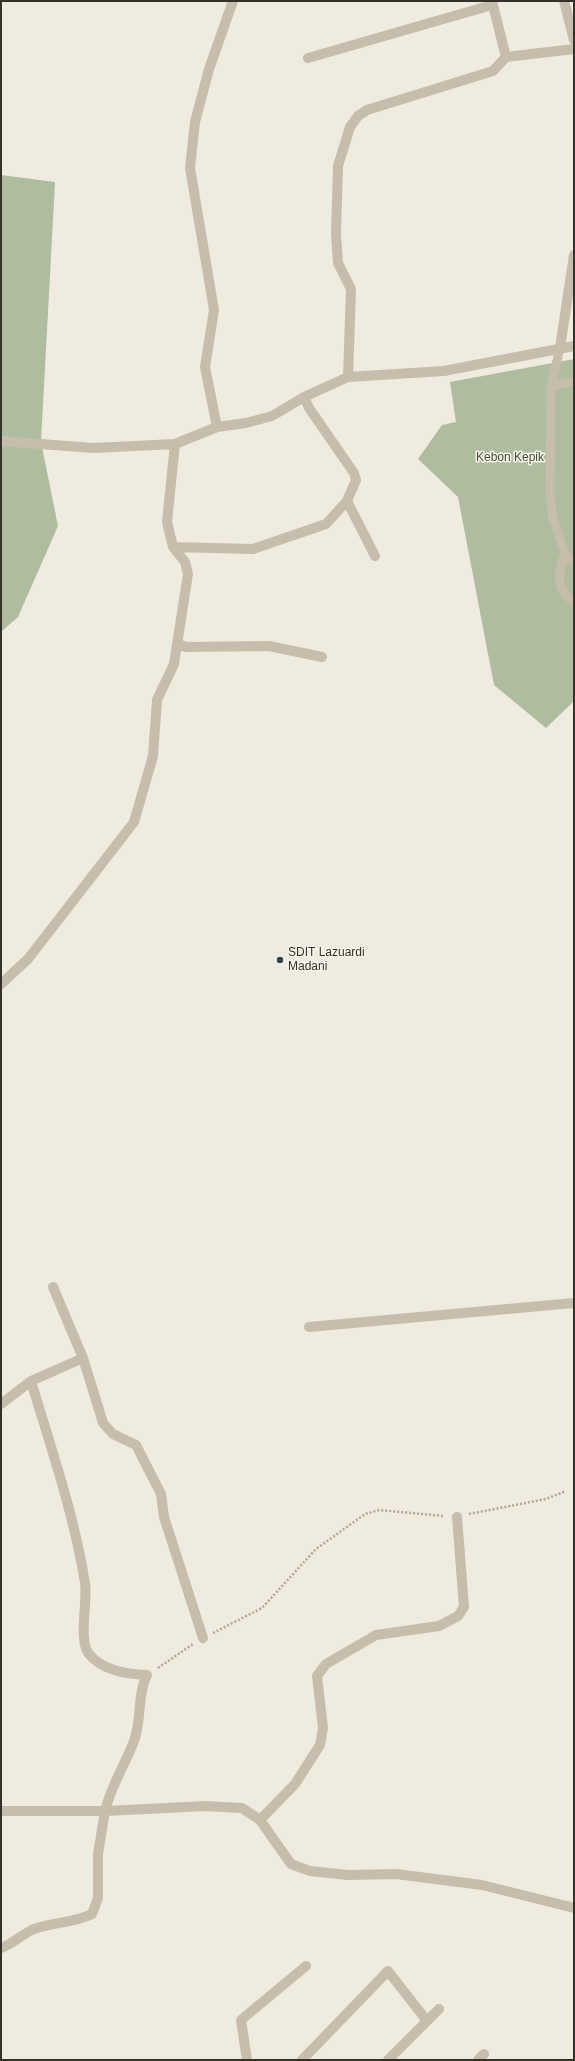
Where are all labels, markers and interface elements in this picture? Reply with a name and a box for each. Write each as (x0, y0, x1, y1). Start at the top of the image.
park label: Kebon Kepik (476, 451, 544, 465)
place label: SDIT Lazuardi Madani (288, 946, 365, 974)
marker: SDIT Lazuardi Madani (275, 955, 285, 965)

